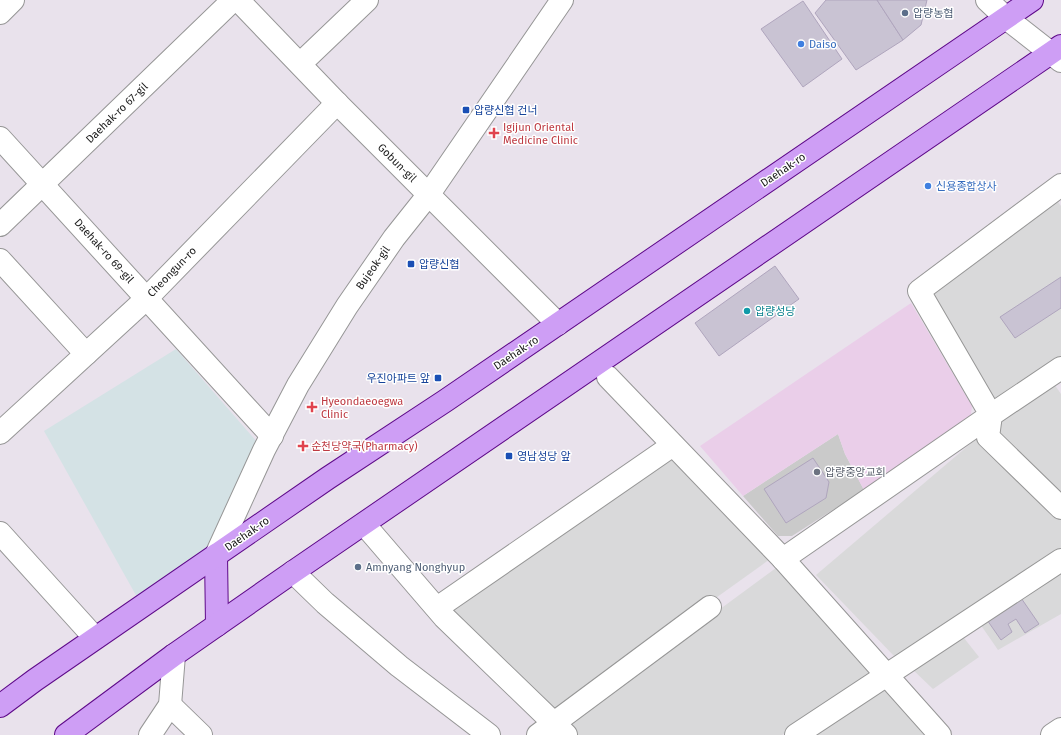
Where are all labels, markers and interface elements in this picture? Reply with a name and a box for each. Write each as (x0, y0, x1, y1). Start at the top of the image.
place label: 압량농협 (913, 7, 953, 20)
marker: 압량농협 (900, 8, 910, 18)
place label: Daiso (809, 38, 837, 51)
marker: Daiso (796, 39, 806, 49)
street label: Daehak-ro 67-gil (83, 80, 151, 146)
place label: 압량신협 건너 (474, 104, 538, 117)
marker: 압량신협 건너 (461, 105, 471, 115)
place label: Igijun Oriental Medicine Clinic (503, 121, 578, 147)
marker: Igijun Oriental Medicine Clinic (488, 127, 500, 139)
street label: Gobun-gil (375, 141, 419, 185)
street label: Daehak-ro (758, 150, 808, 190)
place label: 신용종합상사 (936, 180, 997, 193)
marker: 신용종합상사 (923, 181, 933, 191)
street label: Daehak-ro 69-gil (72, 216, 136, 286)
street label: Cheongun-ro (145, 244, 199, 300)
street label: Bujeok-gil (353, 244, 393, 292)
place label: 압량신협 (419, 258, 459, 271)
marker: 압량신협 (406, 259, 416, 269)
place label: 압량성당 (755, 305, 795, 318)
marker: 압량성당 (742, 306, 752, 316)
street label: Daehak-ro (491, 333, 541, 373)
place label: 우진아파트 앞 (366, 372, 430, 385)
marker: 우진아파트 앞 (433, 373, 443, 383)
place label: Hyeondaeoegwa Clinic (321, 395, 403, 421)
marker: Hyeondaeoegwa Clinic (306, 401, 318, 413)
place label: 순천당약국(Pharmacy) (311, 440, 418, 453)
marker: 순천당약국(Pharmacy) (298, 441, 308, 451)
place label: 영남성당 앞 (517, 450, 571, 463)
marker: 영남성당 앞 (504, 451, 514, 461)
place label: 압량중앙교회 (825, 466, 886, 479)
marker: 압량중앙교회 (812, 467, 822, 477)
street label: Daehak-ro (222, 514, 272, 554)
place label: Amnyang Nonghyup (366, 561, 465, 574)
marker: Amnyang Nonghyup (353, 562, 363, 572)

